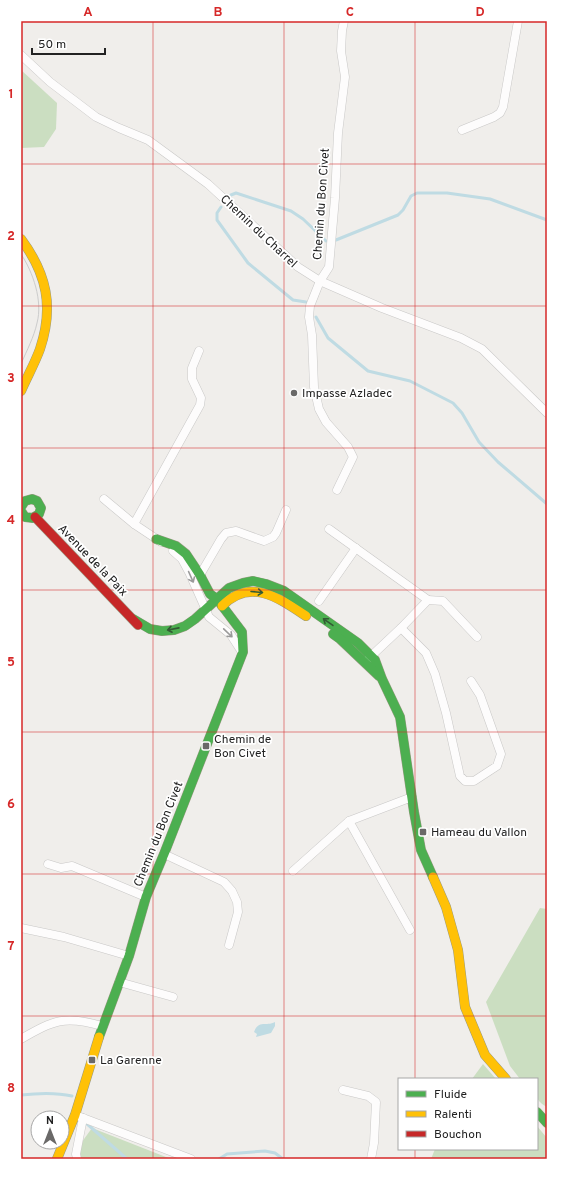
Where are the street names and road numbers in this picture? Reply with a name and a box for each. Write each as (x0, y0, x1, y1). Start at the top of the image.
street label: Chemin du Bon Civet (310, 147, 334, 261)
street label: Chemin du Charrel (216, 192, 300, 272)
street label: Avenue de la Paix (54, 521, 131, 600)
street label: Chemin du Bon Civet (130, 779, 187, 889)

